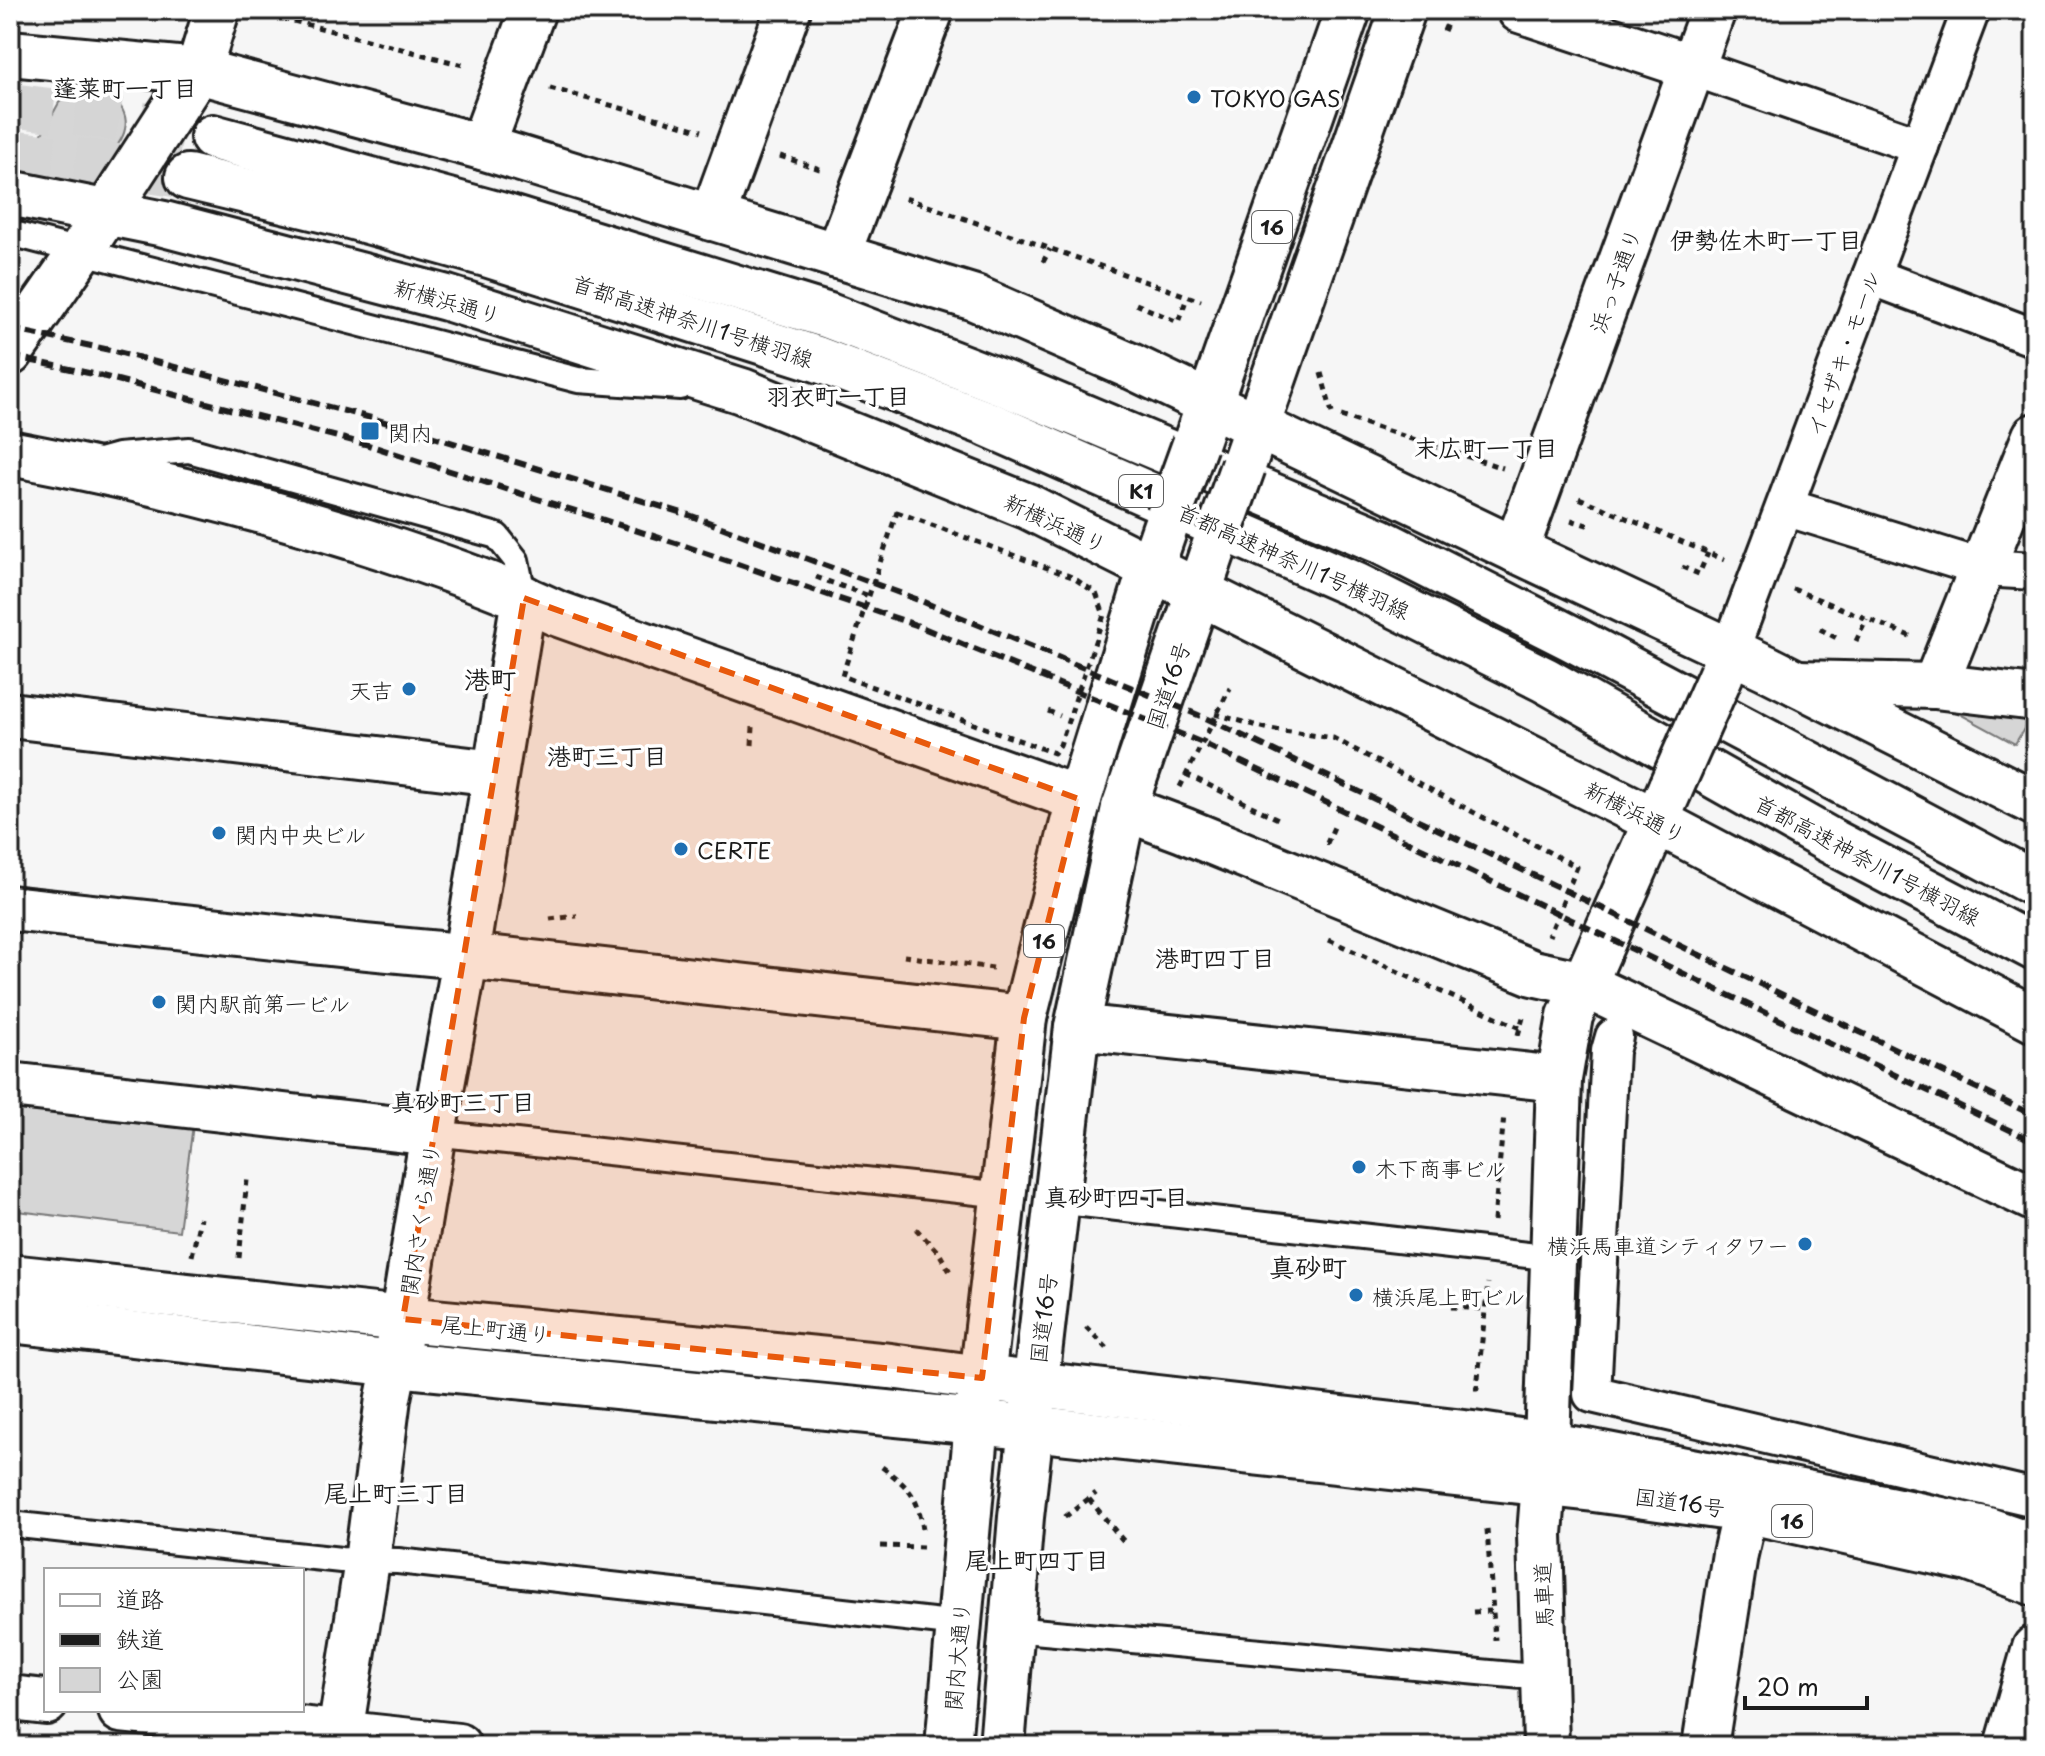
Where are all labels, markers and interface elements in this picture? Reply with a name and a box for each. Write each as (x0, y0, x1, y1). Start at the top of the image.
district label: 蓬莱町一丁目 (53, 69, 197, 105)
place label: TOKYO GAS (1210, 81, 1341, 114)
marker: TOKYO GAS (1185, 88, 1203, 106)
road number: 16 (1252, 211, 1292, 243)
district label: 伊勢佐木町一丁目 (1670, 221, 1862, 257)
street label: 浜っ子通り (1580, 223, 1648, 337)
street label: 首都高速神奈川1号横羽線 (568, 265, 818, 375)
street label: イセザキ・モール (1797, 265, 1887, 441)
street label: 新横浜通り (391, 269, 505, 331)
district label: 羽衣町一丁目 (766, 377, 910, 413)
place label: 関内 (388, 415, 432, 448)
marker: 関内 (359, 420, 381, 442)
district label: 末広町一丁目 (1414, 429, 1558, 465)
road number: K1 (1119, 475, 1163, 507)
street label: 新横浜通り (999, 484, 1113, 560)
street label: 首都高速神奈川1号横羽線 (1172, 494, 1416, 626)
street label: 国道16号 (1137, 636, 1197, 734)
district label: 港町 (464, 659, 516, 698)
place label: 天吉 (349, 673, 393, 706)
marker: 天吉 (400, 680, 418, 698)
district label: 港町三丁目 (547, 737, 667, 773)
street label: 新横浜通り (1579, 771, 1693, 851)
street label: 首都高速神奈川1号横羽線 (1749, 785, 1987, 933)
place label: 関内中央ビル (235, 817, 367, 850)
marker: 関内中央ビル (210, 824, 228, 842)
place label: CERTE (697, 833, 771, 866)
marker: CERTE (672, 840, 690, 858)
road number: 16 (1024, 925, 1064, 957)
district label: 港町四丁目 (1155, 939, 1275, 975)
place label: 関内駅前第一ビル (175, 986, 351, 1019)
marker: 関内駅前第一ビル (150, 993, 168, 1011)
district label: 真砂町三丁目 (391, 1083, 535, 1119)
street label: 関内さくら通り (391, 1140, 447, 1298)
place label: 木下商事ビル (1375, 1151, 1507, 1184)
marker: 木下商事ビル (1350, 1158, 1368, 1176)
district label: 真砂町四丁目 (1044, 1178, 1188, 1214)
place label: 横浜馬車道シティタワー (1547, 1228, 1789, 1261)
marker: 横浜馬車道シティタワー (1796, 1235, 1814, 1253)
district label: 真砂町 (1269, 1247, 1347, 1286)
street label: 国道16号 (1020, 1271, 1064, 1365)
place label: 横浜尾上町ビル (1372, 1279, 1526, 1312)
marker: 横浜尾上町ビル (1347, 1286, 1365, 1304)
street label: 尾上町通り (440, 1306, 552, 1350)
district label: 尾上町三丁目 (324, 1474, 468, 1510)
street label: 国道16号 (1632, 1478, 1728, 1524)
road number: 16 (1772, 1505, 1812, 1537)
district label: 尾上町四丁目 (965, 1541, 1109, 1577)
street label: 馬車道 (1524, 1561, 1560, 1629)
legend (44, 1568, 304, 1712)
text: 道路 (116, 1580, 164, 1616)
street label: 関内大通り (935, 1600, 977, 1712)
text: 鉄道 (116, 1620, 164, 1656)
text: 公園 (116, 1660, 164, 1696)
scale bar (1745, 1660, 1867, 1710)
text: 20 m (1757, 1668, 1819, 1704)

